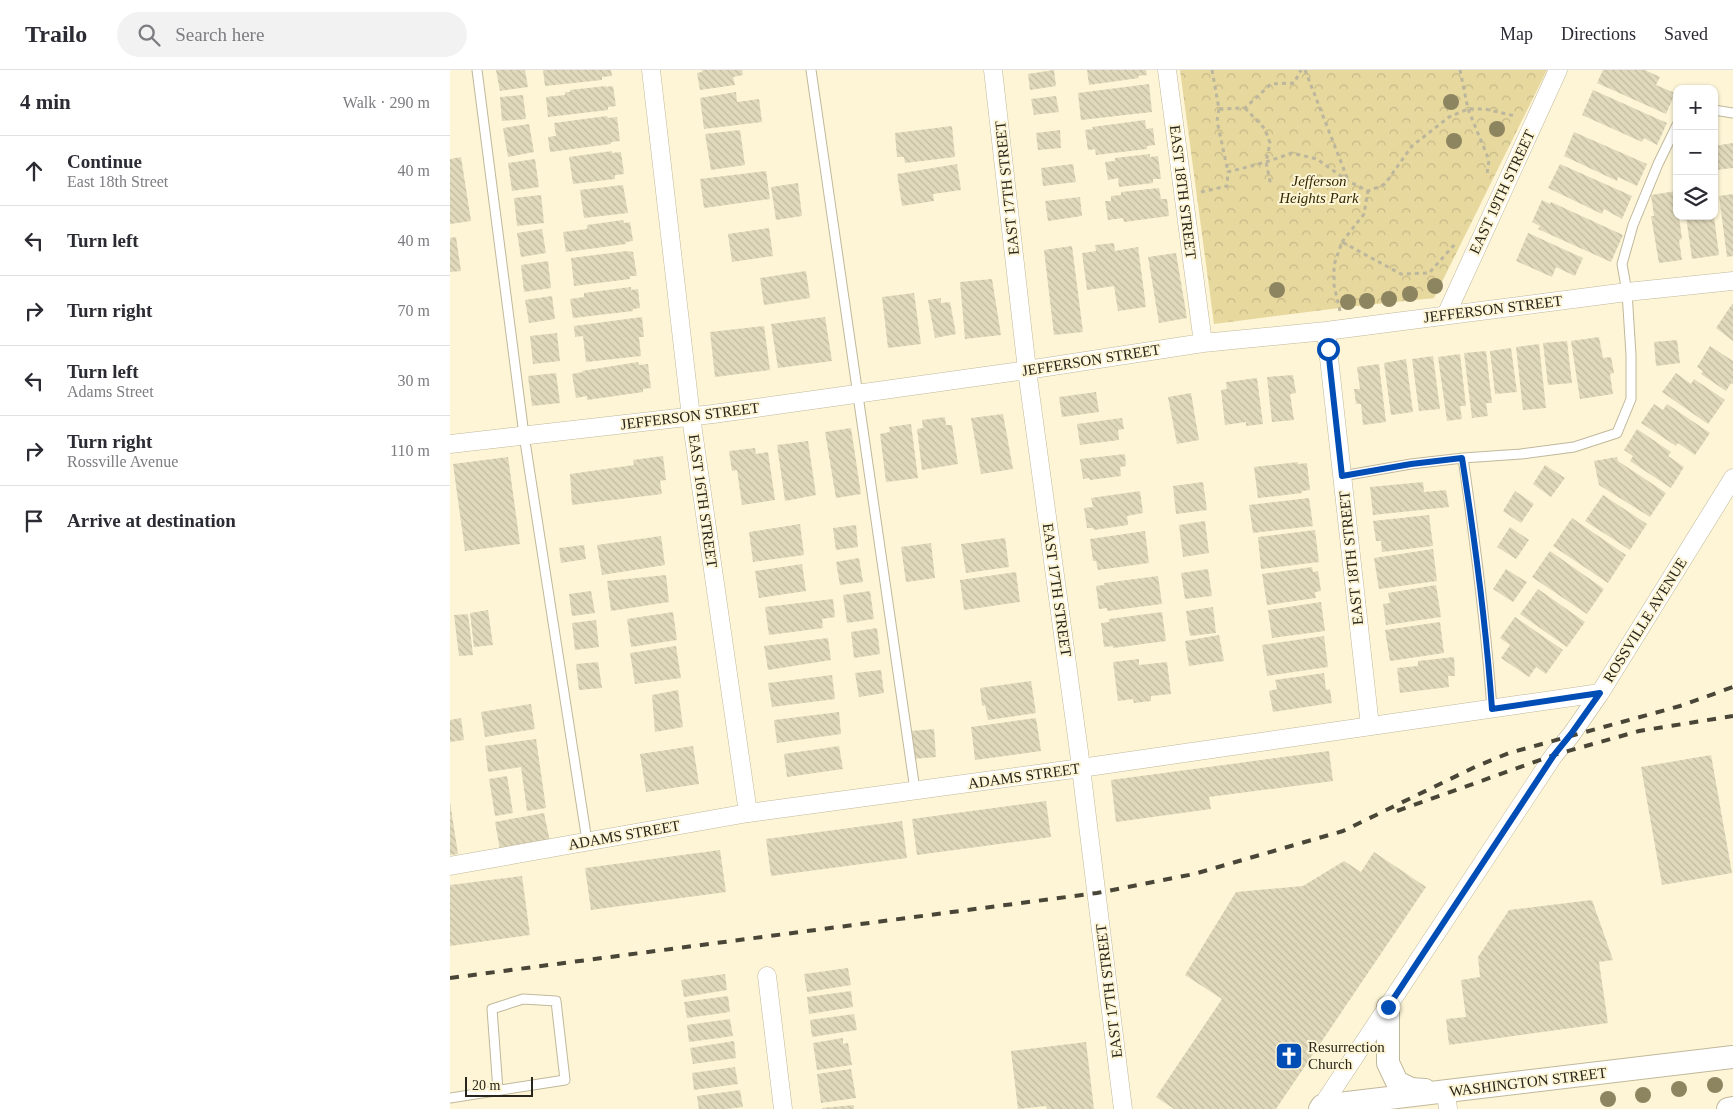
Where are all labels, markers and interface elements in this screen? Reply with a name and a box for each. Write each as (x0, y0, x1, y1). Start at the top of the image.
search box (117, 12, 467, 57)
text: Trailo (25, 21, 87, 47)
icon: search (135, 21, 163, 49)
text: Search here (175, 24, 264, 45)
text: Map (1500, 24, 1533, 44)
text: Directions (1561, 24, 1636, 44)
text: Saved (1664, 24, 1708, 44)
map controls (1673, 85, 1718, 220)
button: + (1673, 85, 1718, 130)
text: 4 min (20, 90, 71, 114)
text: Walk · 290 m (343, 94, 430, 111)
street label: EAST 17TH STREET (992, 120, 1022, 256)
street label: EAST 18TH STREET (1167, 124, 1199, 260)
street label: EAST 19TH STREET (1466, 128, 1538, 256)
button: − (1673, 130, 1718, 175)
text: Continue (67, 151, 142, 172)
icon: ahead (20, 157, 48, 185)
text: 40 m (398, 162, 430, 179)
text: East 18th Street (67, 173, 168, 190)
park label: Jefferson Heights Park (1278, 173, 1359, 206)
button: layers (1673, 175, 1718, 220)
icon: left (20, 227, 48, 255)
text: Turn left (67, 230, 139, 251)
text: 40 m (398, 232, 430, 249)
street label: JEFFERSON STREET (1423, 293, 1563, 325)
icon: right (20, 297, 48, 325)
text: Turn right (67, 300, 152, 321)
text: 70 m (398, 302, 430, 319)
route start (1317, 338, 1340, 361)
street label: JEFFERSON STREET (1021, 341, 1161, 379)
text: Turn left (67, 361, 139, 382)
icon: left (20, 367, 48, 395)
text: 30 m (398, 372, 430, 389)
text: Adams Street (67, 383, 154, 400)
street label: JEFFERSON STREET (620, 400, 760, 432)
text: Turn right (67, 431, 152, 452)
street label: EAST 16TH STREET (686, 433, 720, 569)
icon: right (20, 437, 48, 465)
text: 110 m (390, 442, 430, 459)
text: Rossville Avenue (67, 453, 178, 470)
street label: EAST 18TH STREET (1336, 490, 1366, 626)
icon: arrive (20, 507, 48, 535)
text: Arrive at destination (67, 510, 236, 531)
street label: EAST 17TH STREET (1040, 522, 1074, 658)
street label: ROSSVILLE AVENUE (1600, 555, 1690, 685)
street label: ADAMS STREET (967, 760, 1081, 792)
street label: ADAMS STREET (567, 817, 681, 853)
street label: EAST 17TH STREET (1093, 923, 1125, 1059)
route end (1377, 996, 1400, 1019)
place label: Resurrection Church (1308, 1039, 1385, 1072)
church icon: Resurrection Church (1274, 1041, 1304, 1071)
street label: WASHINGTON STREET (1448, 1064, 1608, 1100)
scale bar (465, 1074, 532, 1097)
text: 20 m (472, 1078, 500, 1093)

